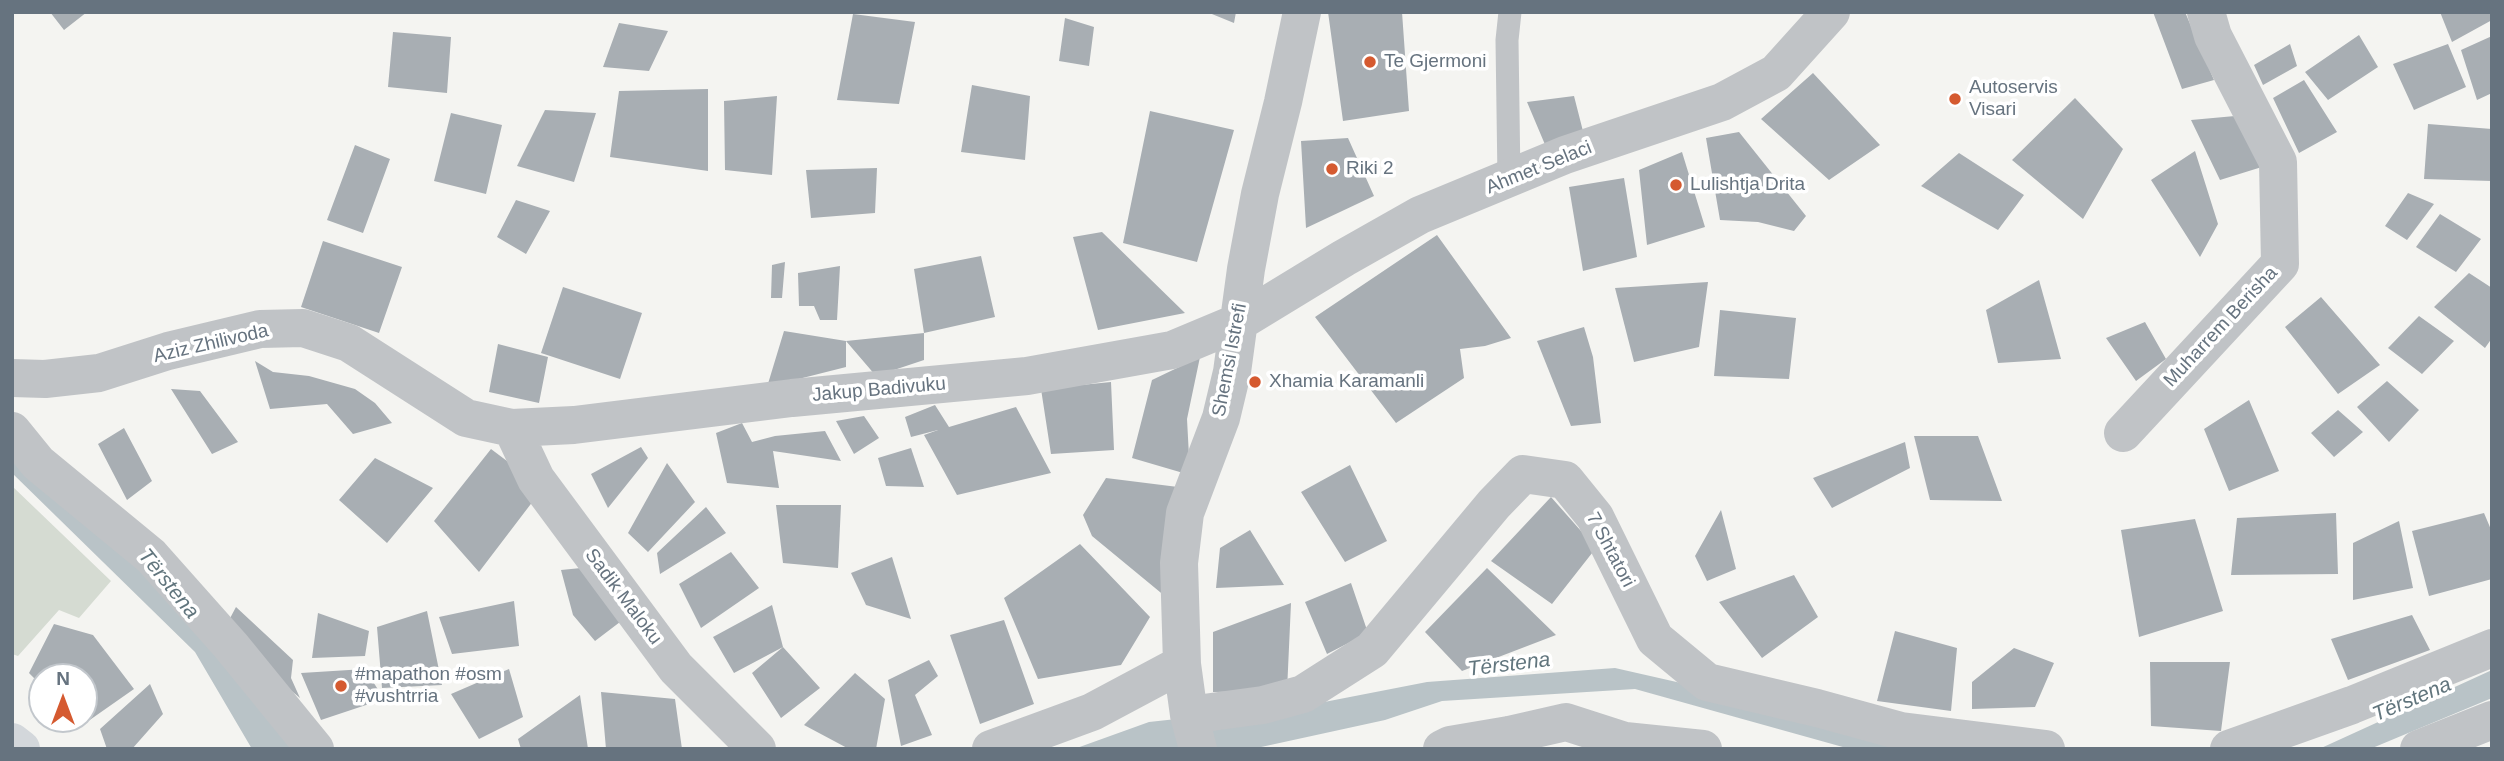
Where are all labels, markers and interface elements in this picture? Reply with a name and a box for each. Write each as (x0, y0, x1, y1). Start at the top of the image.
place label: Te Gjermoni (1384, 51, 1486, 73)
marker: Te Gjermoni (1362, 54, 1378, 70)
place label: Autoservis Visari (1969, 77, 2058, 121)
marker: Autoservis Visari (1947, 91, 1963, 107)
street label: Ahmet Selaci (1483, 136, 1595, 200)
place label: Riki 2 (1346, 158, 1394, 180)
marker: Riki 2 (1324, 161, 1340, 177)
place label: Lulishtja Drita (1690, 174, 1805, 196)
marker: Lulishtja Drita (1668, 177, 1684, 193)
street label: Muharrem Berisha (2159, 262, 2283, 392)
street label: Shemsi Istrefi (1208, 301, 1252, 419)
street label: Aziz Zhilivoda (151, 320, 271, 368)
place label: Xhamia Karamanli (1269, 371, 1424, 393)
street label: Jakup Badivuku (811, 373, 947, 407)
marker: Xhamia Karamanli (1247, 374, 1263, 390)
street label: 7 Shtatori (1581, 509, 1639, 591)
water label: Tërstena (132, 544, 204, 624)
street label: Sadik Maloku (580, 545, 666, 649)
water label: Tërstena (1466, 647, 1552, 683)
north arrow (28, 663, 98, 733)
place label: #mapathon #osm #vushtrria (355, 664, 502, 708)
text: N (56, 668, 70, 689)
water label: Tërstena (2369, 672, 2455, 728)
marker: #mapathon #osm #vushtrria (333, 678, 349, 694)

